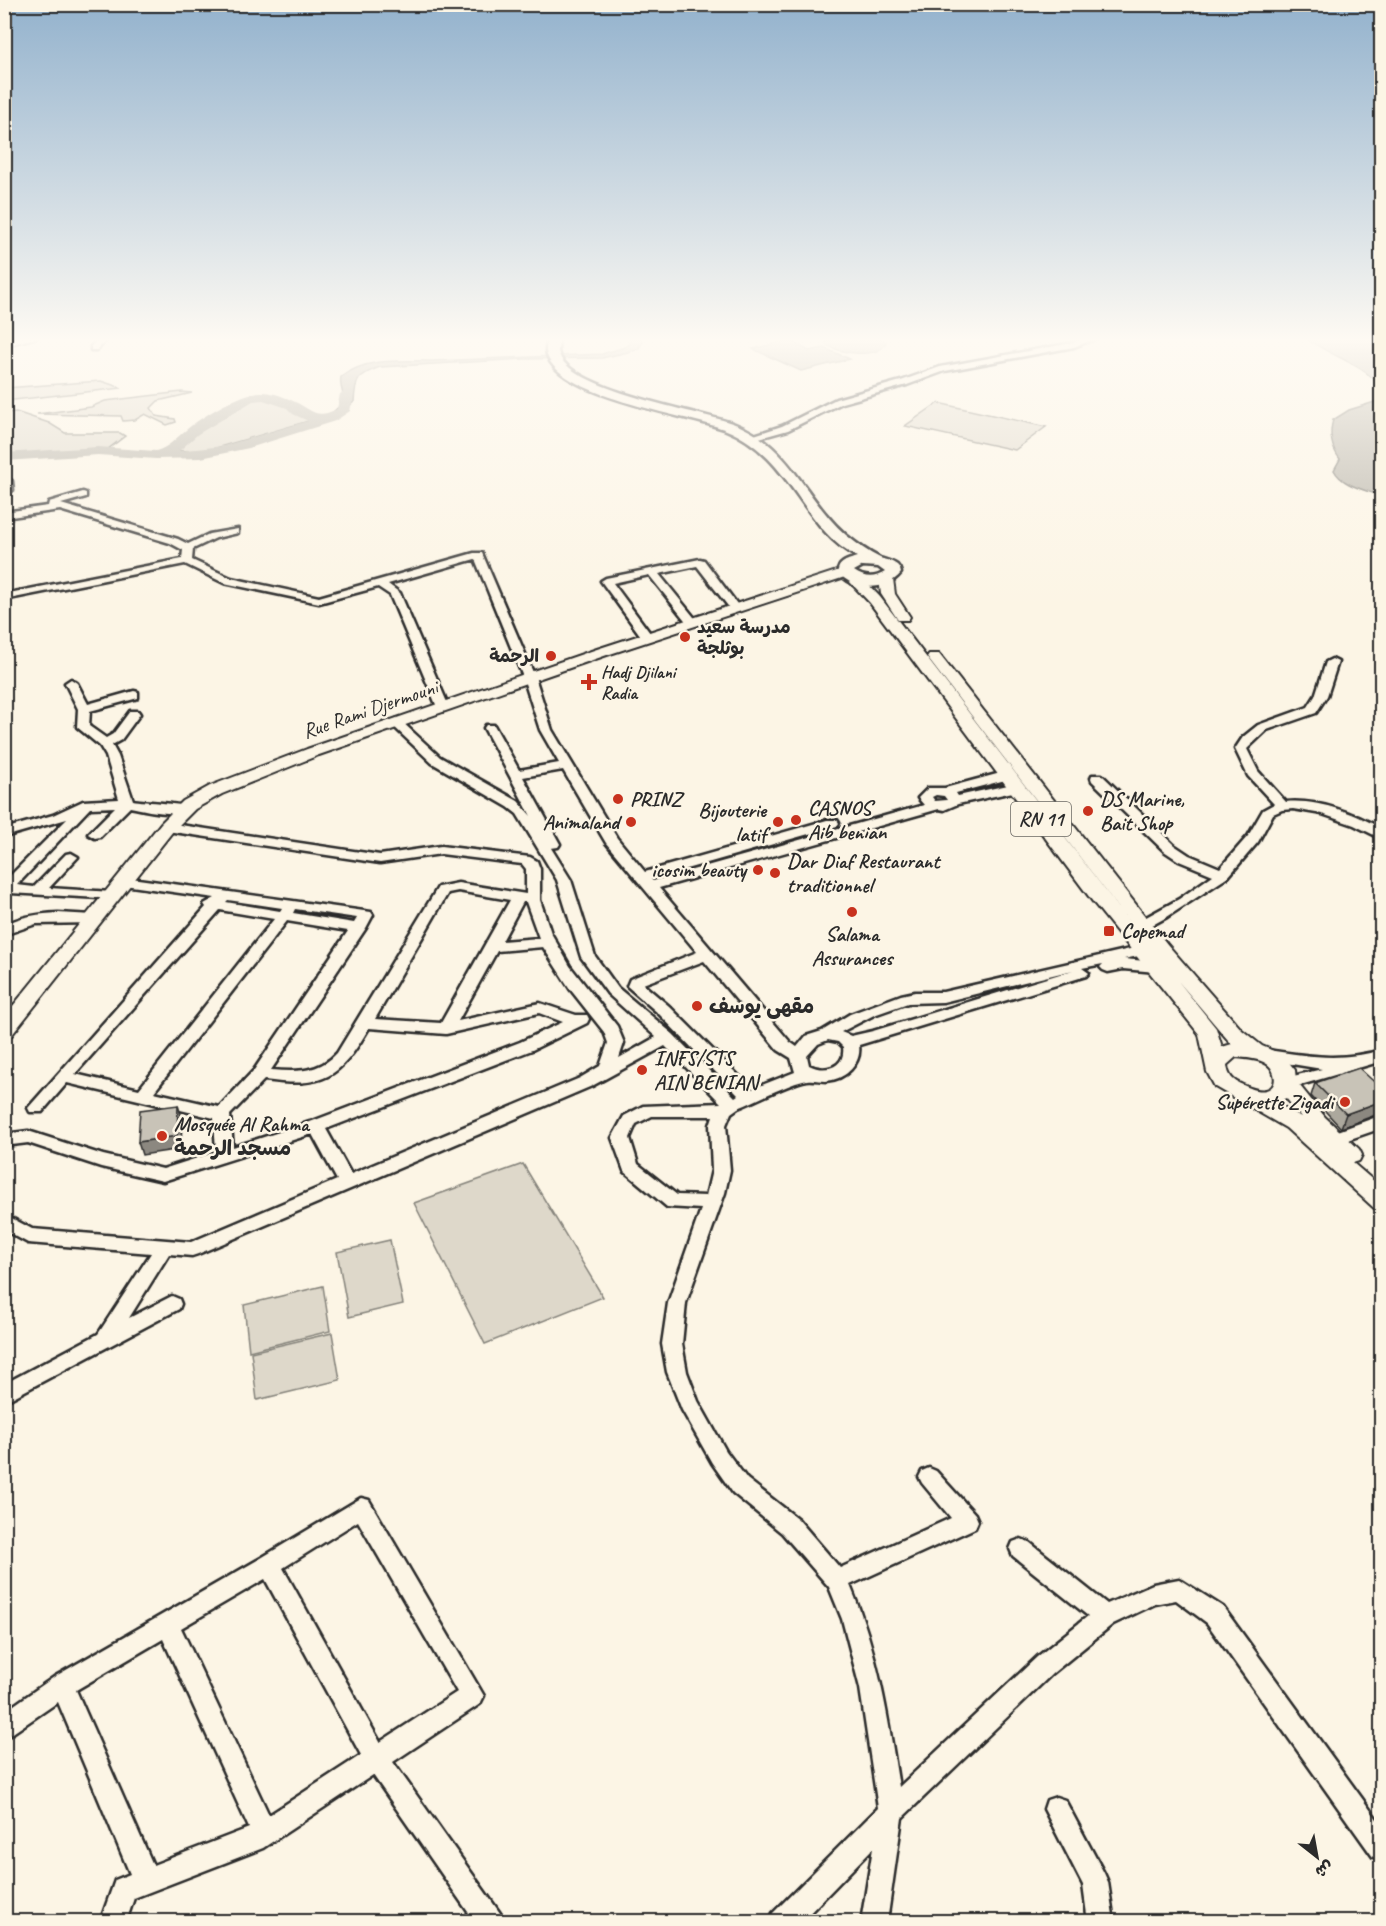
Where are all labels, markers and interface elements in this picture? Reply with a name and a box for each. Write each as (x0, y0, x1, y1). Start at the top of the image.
place label: مدرسة سعيد بوثلجة (697, 616, 791, 659)
marker: مدرسة سعيد بوثلجة (678, 630, 692, 644)
place label: الرحمة (489, 645, 539, 667)
marker: الرحمة (544, 649, 558, 663)
place label: Hadj Djilani Radia (601, 661, 678, 704)
street label: Rue Rami Djermouni (299, 673, 444, 744)
marker: Hadj Djilani Radia (582, 675, 596, 689)
place label: PRINZ (630, 786, 686, 812)
place label: DS Marine, Bait Shop (1100, 786, 1185, 836)
marker: PRINZ (611, 792, 625, 806)
place label: CASNOS Aib benian (808, 795, 888, 845)
place label: Bijouterie latif (698, 797, 772, 847)
road number: RN 11 (1011, 802, 1071, 836)
marker: DS Marine, Bait Shop (1081, 804, 1095, 818)
place label: Animaland (543, 809, 623, 835)
marker: CASNOS Aib benian (789, 813, 803, 827)
marker: Animaland (624, 815, 638, 829)
marker: Bijouterie latif (771, 815, 785, 829)
place label: Dar Diaf Restaurant traditionnel (787, 848, 941, 898)
place label: icosim beauty (651, 857, 749, 883)
marker: icosim beauty (751, 863, 765, 877)
marker: Dar Diaf Restaurant traditionnel (768, 866, 782, 880)
marker: Salama Assurances (845, 905, 859, 919)
place label: Copemad (1121, 918, 1187, 944)
place label: Salama Assurances (812, 921, 895, 971)
marker: Copemad (1102, 924, 1116, 938)
place label: مقهى يوسف (709, 993, 814, 1019)
marker: مقهى يوسف (690, 999, 704, 1013)
place label: INFS/STS AIN BENIAN (654, 1045, 761, 1095)
marker: INFS/STS AIN BENIAN (635, 1063, 649, 1077)
place label: Supérette Zigadi (1215, 1089, 1336, 1115)
marker: Supérette Zigadi (1338, 1095, 1352, 1109)
place label: Mosquée Al Rahma مسجد الرحمة (174, 1111, 311, 1161)
marker: Mosquée Al Rahma مسجد الرحمة (155, 1129, 169, 1143)
north arrow (1287, 1827, 1347, 1887)
text: ش (1312, 1856, 1337, 1882)

